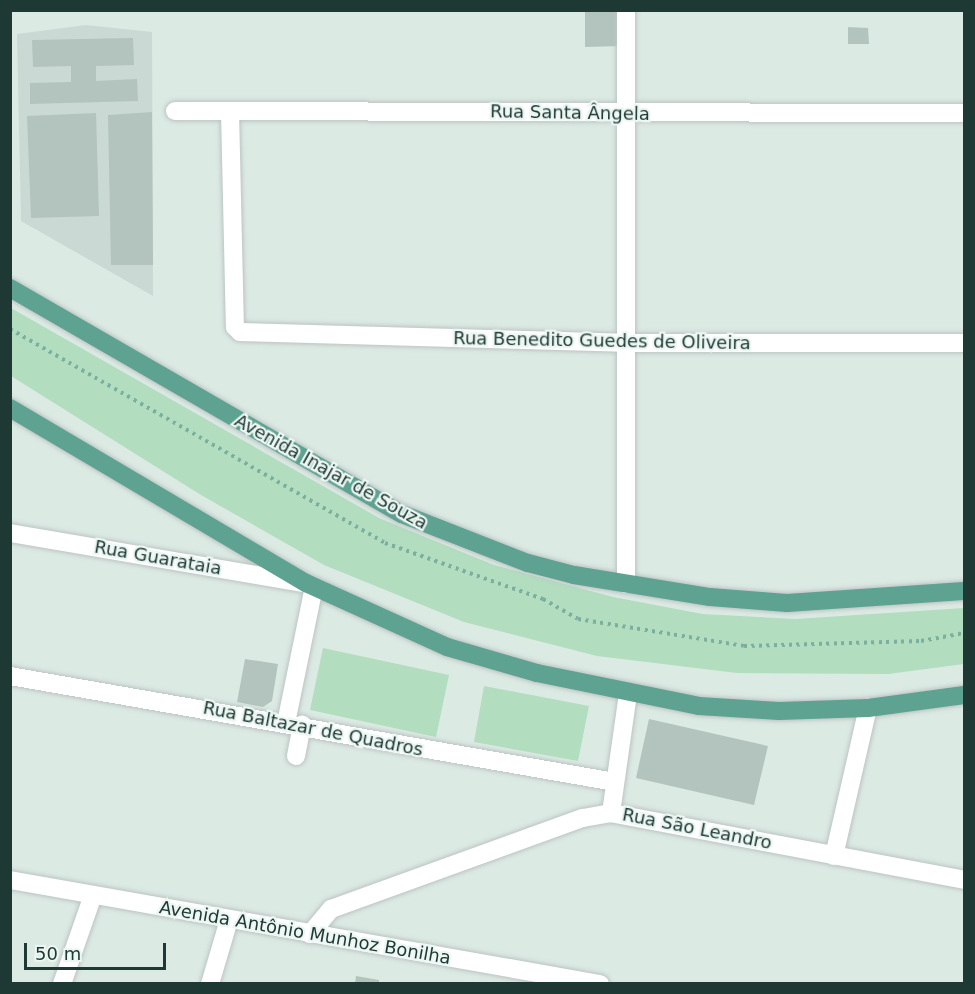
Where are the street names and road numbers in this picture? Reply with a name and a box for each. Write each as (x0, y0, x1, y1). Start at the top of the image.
street label: Rua Santa Ângela (490, 101, 650, 125)
street label: Rua Benedito Guedes de Oliveira (453, 328, 751, 354)
street label: Avenida Inajar de Souza (231, 410, 431, 534)
street label: Rua Guarataia (93, 536, 223, 580)
street label: Rua Baltazar de Quadros (201, 697, 425, 761)
street label: Rua São Leandro (620, 804, 774, 854)
street label: Avenida Antônio Munhoz Bonilha (158, 897, 452, 969)

